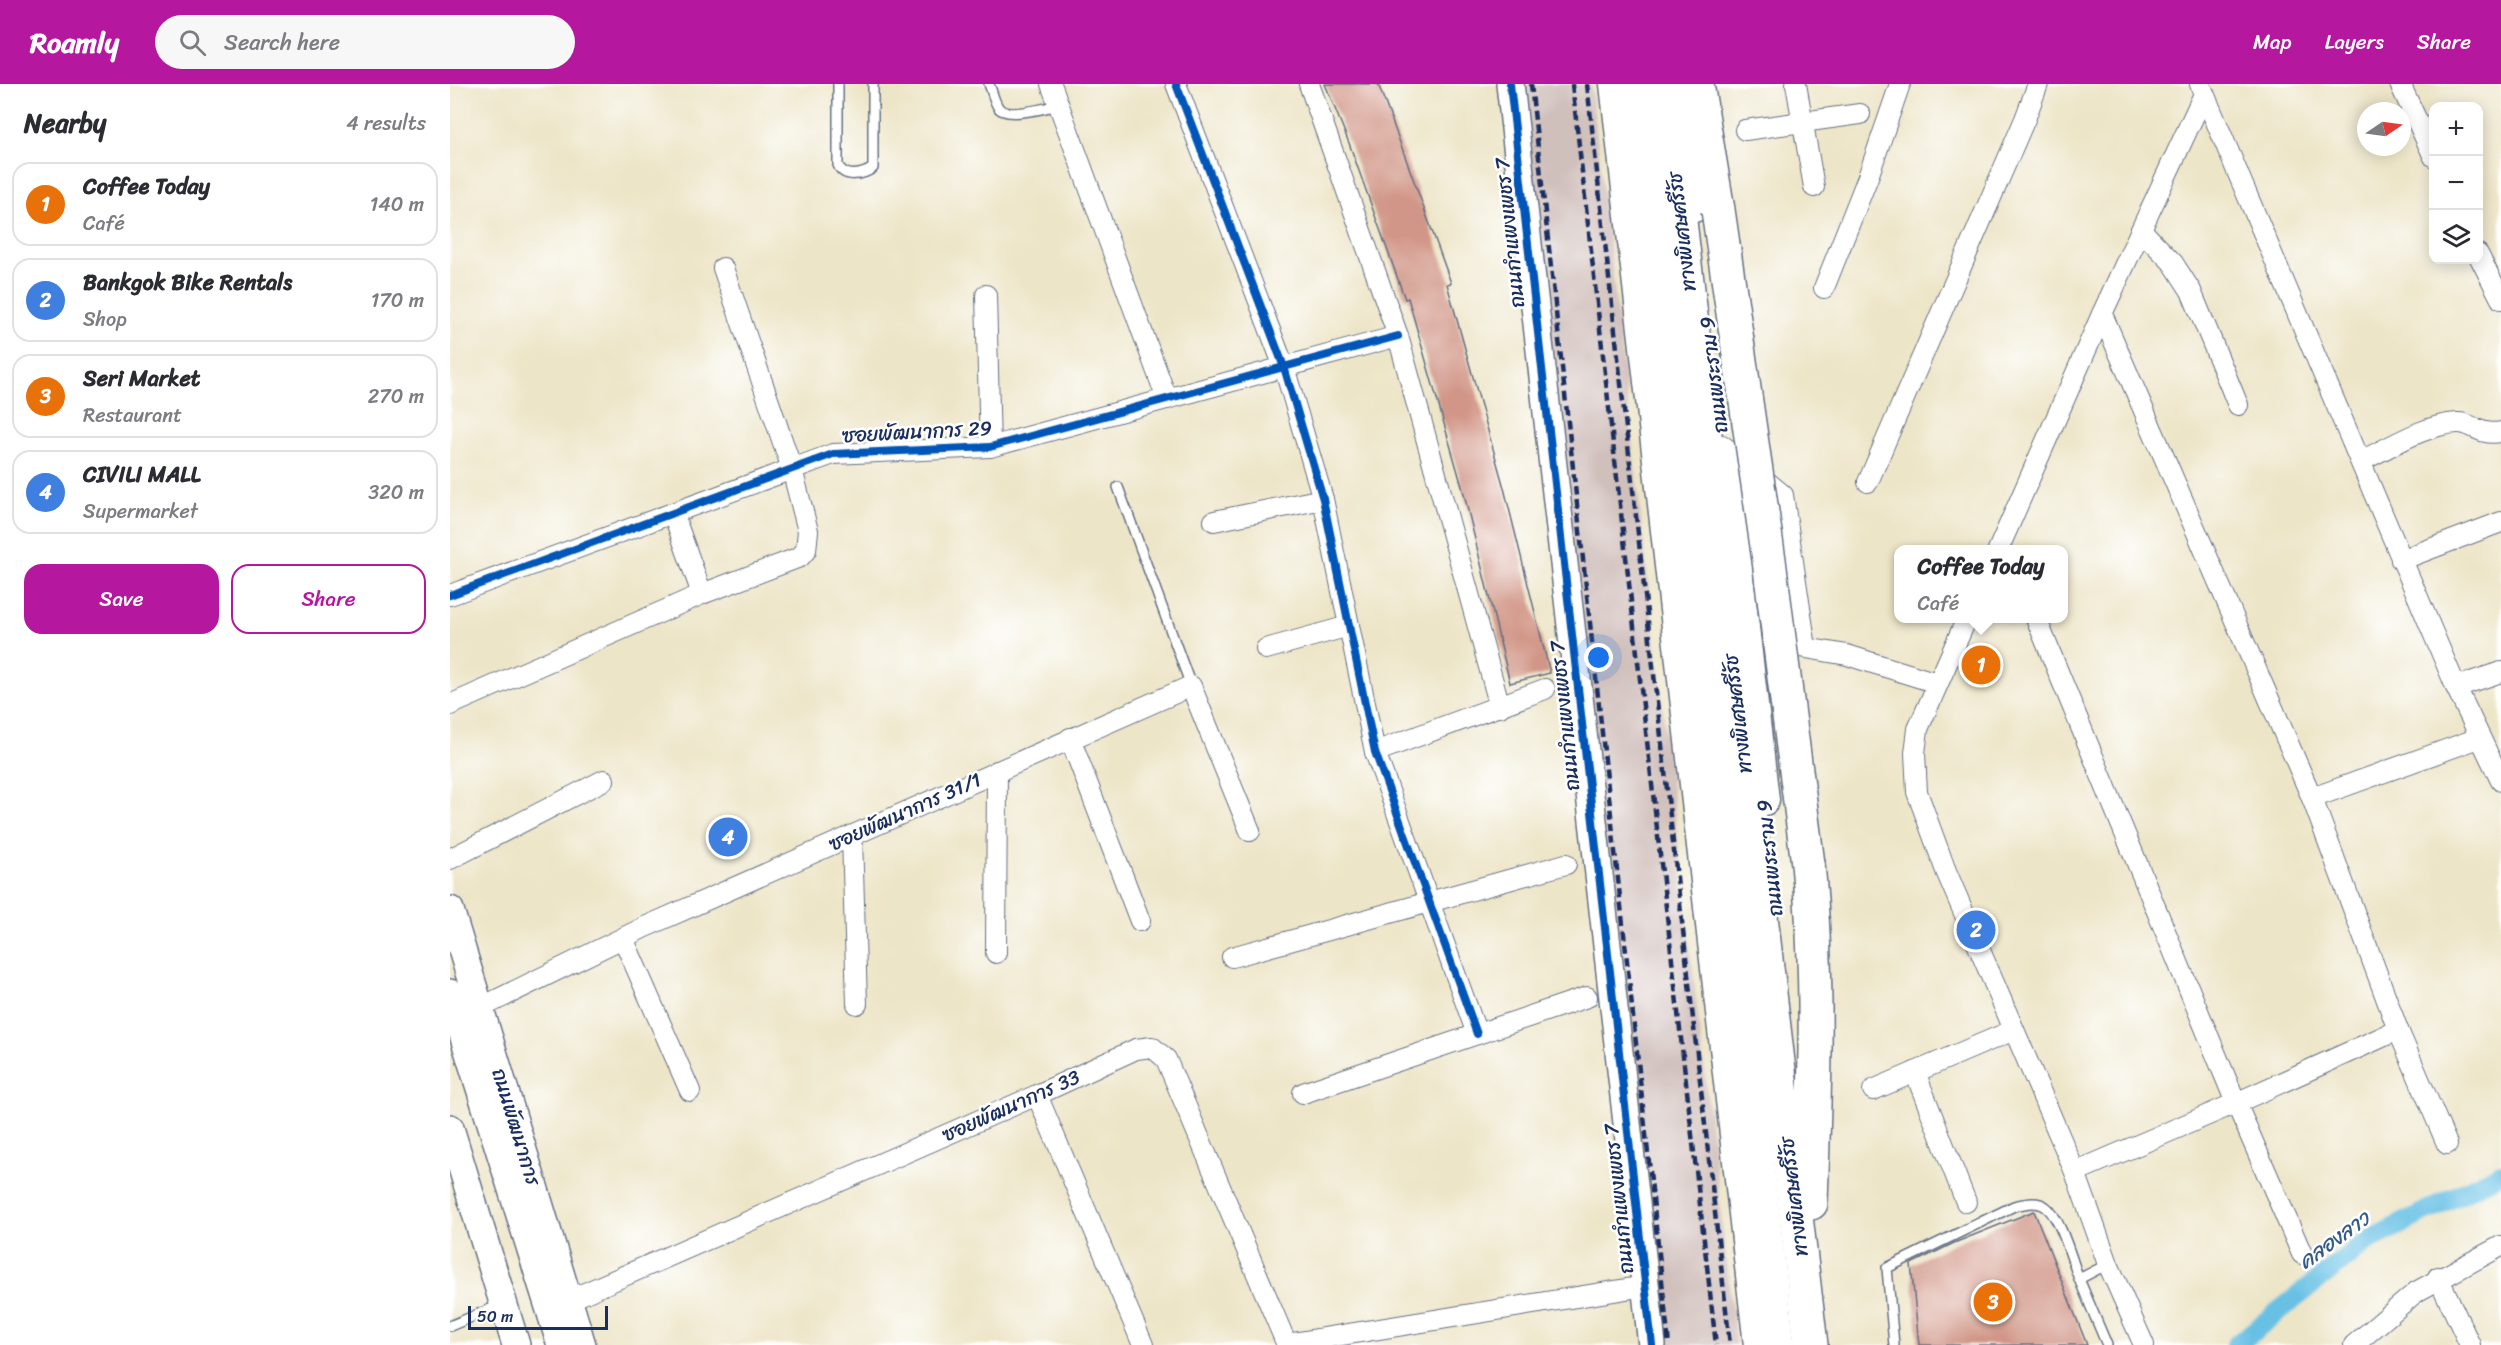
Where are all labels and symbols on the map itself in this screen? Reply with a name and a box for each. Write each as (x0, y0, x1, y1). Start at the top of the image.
north arrow (2357, 102, 2411, 156)
street label: ถนนกำแพงเพชร 7 (1485, 155, 1535, 310)
street label: ทางพิเศษศรีรัช (1657, 168, 1707, 294)
street label: ถนนพระราม 9 (1689, 315, 1739, 435)
street label: ซอยพัฒนาการ 29 (841, 411, 993, 453)
street label: ถนนกำแพงเพชร 7 (1540, 638, 1590, 793)
pin: 1 (1962, 642, 2000, 688)
your location (1584, 643, 1613, 672)
street label: ทางพิเศษศรีรัช (1713, 650, 1763, 776)
street label: ซอยพัฒนาการ 31/1 (823, 763, 987, 861)
street label: ถนนพระราม 9 (1746, 798, 1794, 918)
pin: 4 (708, 814, 748, 860)
pin: 2 (1956, 908, 1996, 952)
street label: ซอยพัฒนาการ 33 (936, 1060, 1086, 1152)
street label: ถนนพัฒนาการ (481, 1064, 551, 1191)
street label: ถนนกำแพงเพชร 7 (1594, 1121, 1644, 1276)
street label: ทางพิเศษศรีรัช (1769, 1133, 1819, 1259)
water label: คลองลาว (2290, 1199, 2380, 1279)
pin: 3 (1974, 1280, 2012, 1324)
scale bar (468, 1303, 608, 1330)

